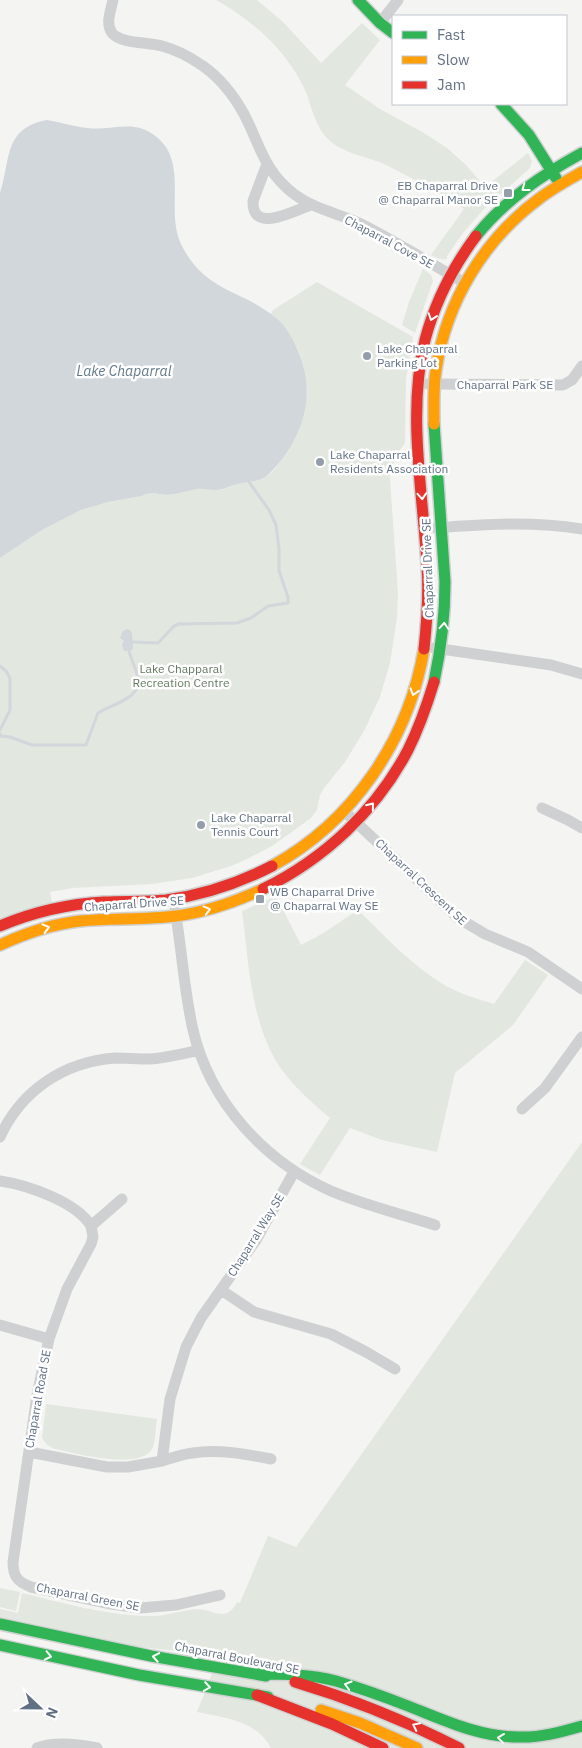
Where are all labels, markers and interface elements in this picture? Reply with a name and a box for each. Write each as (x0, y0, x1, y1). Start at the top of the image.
legend (392, 15, 567, 105)
text: Fast (437, 25, 465, 44)
text: Slow (437, 50, 470, 69)
text: Jam (437, 75, 466, 94)
place label: EB Chaparral Drive @ Chaparral Manor SE (378, 178, 498, 207)
one-way arrow (522, 182, 531, 191)
marker: EB Chaparral Drive @ Chaparral Manor SE (502, 187, 514, 199)
street label: Chaparral Cove SE (342, 212, 436, 271)
one-way arrow (428, 313, 438, 321)
place label: Lake Chaparral Parking Lot (377, 341, 457, 370)
marker: Lake Chaparral Parking Lot (361, 350, 373, 362)
water label: Lake Chaparral (77, 362, 172, 380)
street label: Chaparral Park SE (457, 377, 553, 392)
place label: Lake Chaparral Residents Association (330, 447, 448, 476)
marker: Lake Chaparral Residents Association (314, 456, 326, 468)
one-way arrow (417, 492, 428, 500)
street label: Chaparral Drive SE (418, 518, 437, 618)
one-way arrow (438, 621, 449, 629)
park label: Lake Chapparal Recreation Centre (132, 661, 230, 690)
one-way arrow (410, 687, 420, 695)
one-way arrow (365, 803, 374, 812)
place label: Lake Chaparral Tennis Court (211, 810, 291, 839)
marker: Lake Chaparral Tennis Court (195, 819, 207, 831)
street label: Chaparral Crescent SE (372, 835, 470, 928)
place label: WB Chaparral Drive @ Chaparral Way SE (270, 884, 379, 913)
street label: Chaparral Drive SE (84, 893, 184, 914)
marker: WB Chaparral Drive @ Chaparral Way SE (254, 893, 266, 905)
one-way arrow (202, 905, 210, 915)
one-way arrow (41, 923, 50, 934)
street label: Chaparral Way SE (224, 1190, 287, 1279)
street label: Chaparral Road SE (21, 1349, 54, 1449)
street label: Chaparral Green SE (35, 1579, 141, 1614)
street label: Chaparral Boulevard SE (173, 1638, 301, 1677)
one-way arrow (43, 1650, 52, 1661)
one-way arrow (152, 1653, 161, 1663)
one-way arrow (344, 1680, 352, 1690)
one-way arrow (203, 1681, 211, 1692)
north arrow (15, 1683, 65, 1733)
text: N (42, 1705, 62, 1721)
one-way arrow (412, 1721, 421, 1732)
one-way arrow (496, 1733, 504, 1744)

